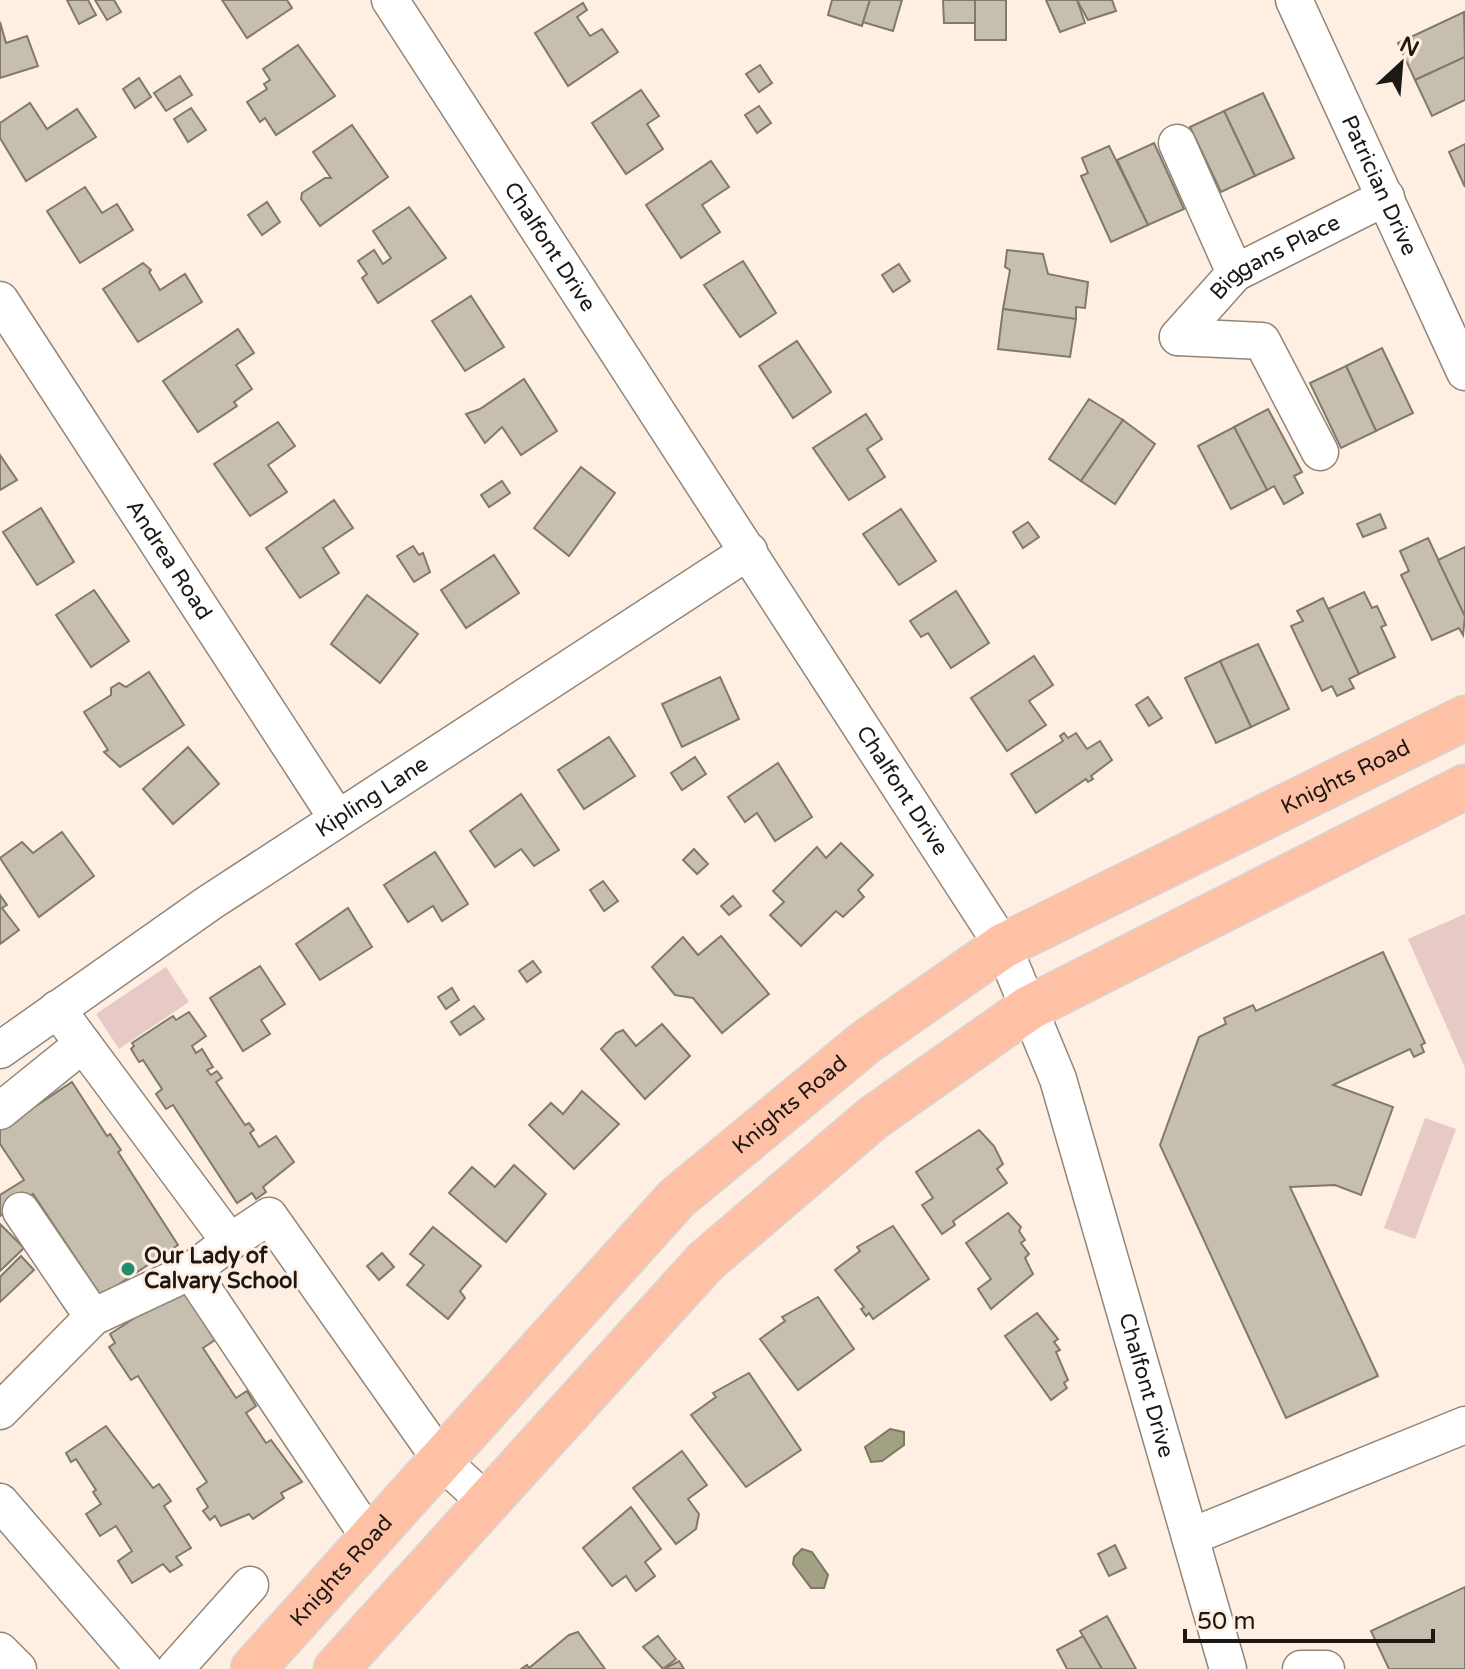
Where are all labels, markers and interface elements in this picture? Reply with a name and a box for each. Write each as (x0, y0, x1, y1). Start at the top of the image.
north arrow (1361, 24, 1441, 104)
text: N (1396, 31, 1423, 62)
street label: Patrician Drive (1336, 111, 1423, 260)
street label: Chalfont Drive (498, 177, 601, 316)
street label: Biggans Place (1205, 209, 1344, 305)
street label: Andrea Road (121, 495, 217, 625)
street label: Chalfont Drive (851, 721, 954, 860)
street label: Knights Road (1277, 734, 1414, 820)
street label: Kipling Lane (311, 751, 433, 843)
street label: Knights Road (727, 1050, 852, 1160)
place label: Our Lady of Calvary School (144, 1243, 298, 1294)
marker: Our Lady of Calvary School (119, 1260, 137, 1278)
street label: Chalfont Drive (1113, 1310, 1179, 1461)
street label: Knights Road (285, 1510, 398, 1632)
scale bar (1185, 1593, 1433, 1643)
text: 50 m (1197, 1607, 1255, 1636)

